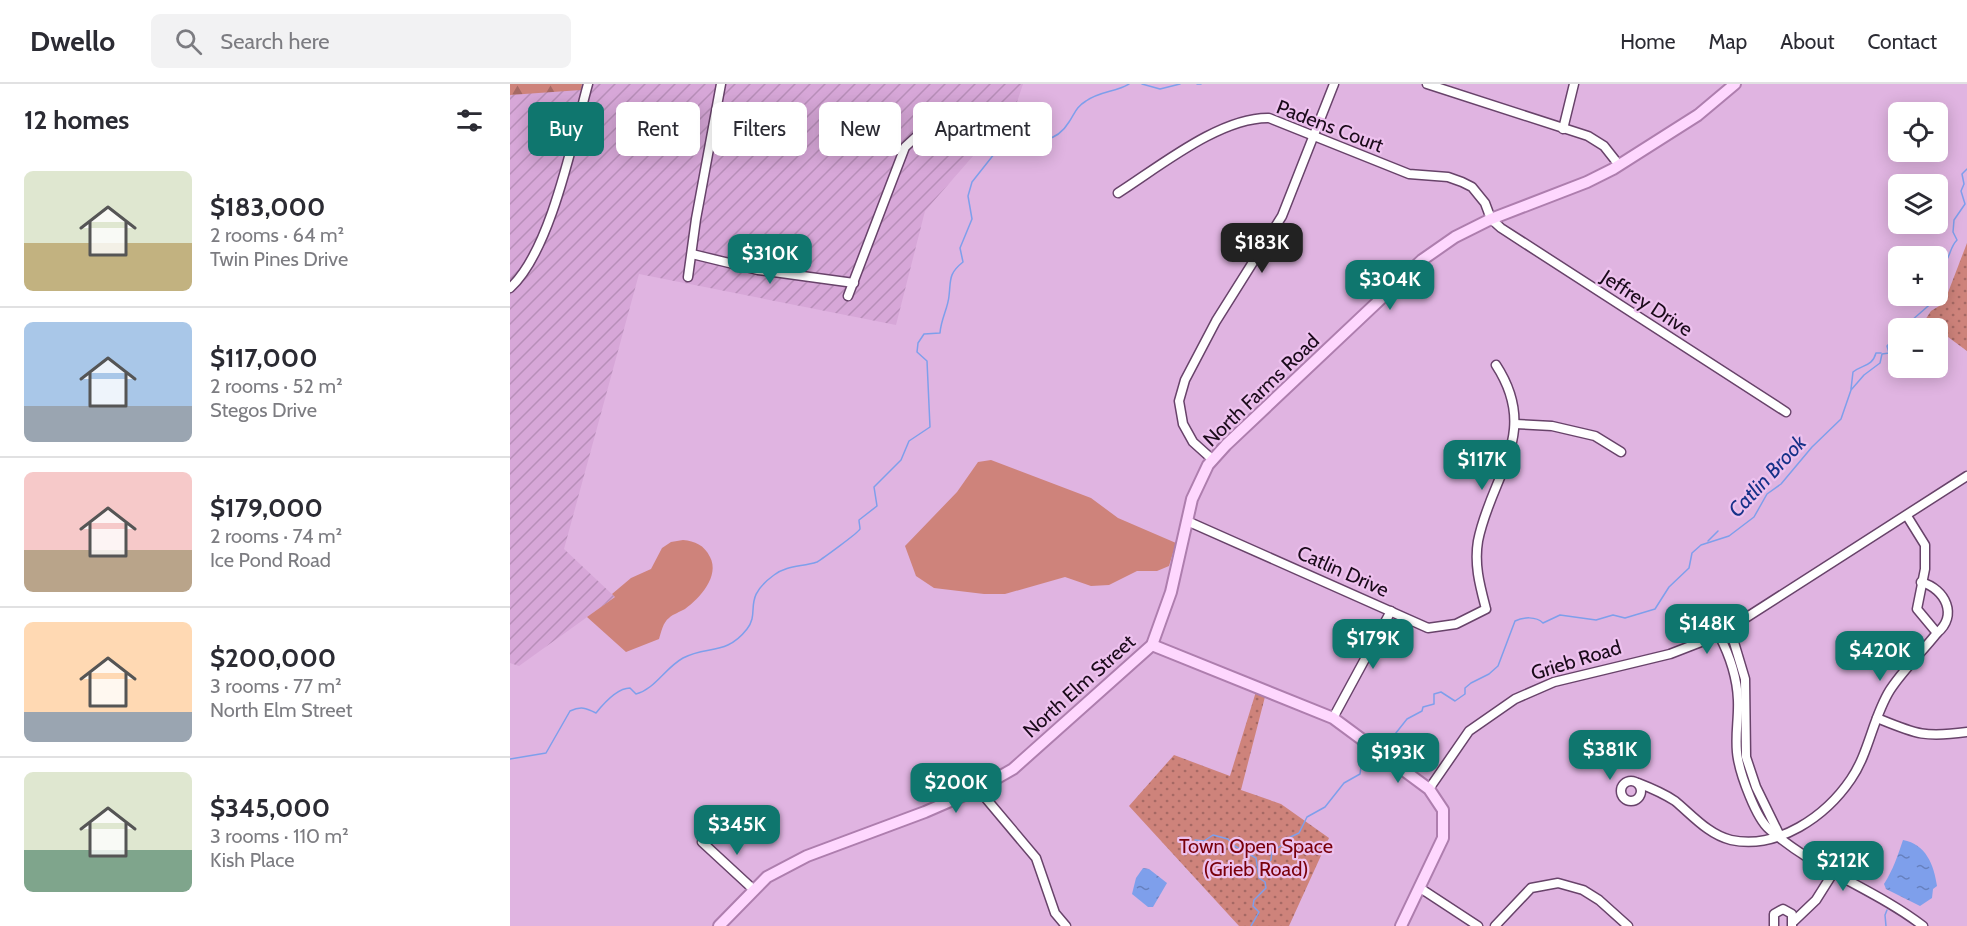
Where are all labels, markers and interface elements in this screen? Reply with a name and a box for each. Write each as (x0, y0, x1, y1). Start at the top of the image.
search box (151, 14, 571, 68)
text: Dwello (30, 24, 115, 58)
icon: search (172, 25, 205, 58)
text: Search here (220, 28, 330, 55)
text: Home (1620, 29, 1676, 54)
text: Map (1709, 29, 1747, 54)
text: About (1780, 29, 1834, 54)
text: Contact (1867, 29, 1937, 54)
street label: Padens Court (1273, 95, 1387, 157)
chip: Buy (528, 102, 604, 156)
chip: Rent (616, 102, 700, 156)
chip: Filters (712, 102, 807, 156)
chip: New (819, 102, 901, 156)
chip: Apartment (913, 102, 1052, 156)
map controls (1888, 102, 1948, 378)
button: locate (1888, 102, 1948, 162)
text: 12 homes (24, 104, 129, 136)
icon: filters (453, 104, 486, 137)
button: layers (1888, 174, 1948, 234)
text: $183,000 (210, 191, 325, 223)
icon: home (72, 195, 144, 267)
text: 2 rooms · 64 m² (210, 223, 344, 247)
pin: $183K (1220, 223, 1304, 274)
text: $183K (1235, 230, 1289, 254)
pin: $310K (728, 234, 812, 285)
text: $310K (742, 241, 798, 265)
button: + (1888, 246, 1948, 306)
text: Twin Pines Drive (210, 247, 348, 271)
pin: $304K (1348, 260, 1432, 311)
street label: Jeffrey Drive (1596, 264, 1697, 341)
text: $304K (1359, 267, 1421, 291)
button: − (1888, 318, 1948, 378)
street label: North Farms Road (1198, 329, 1324, 451)
text: $117,000 (210, 342, 317, 374)
icon: home (72, 346, 144, 418)
text: 2 rooms · 52 m² (210, 374, 343, 398)
text: Stegos Drive (210, 398, 317, 422)
water label: Catlin Brook (1723, 429, 1812, 522)
pin: $117K (1440, 440, 1524, 491)
text: $117K (1457, 447, 1507, 471)
text: $179,000 (210, 492, 323, 524)
icon: home (72, 496, 144, 568)
text: 2 rooms · 74 m² (210, 524, 342, 548)
street label: Catlin Drive (1293, 540, 1393, 602)
text: Ice Pond Road (210, 548, 331, 572)
pin: $148K (1665, 604, 1749, 655)
text: $148K (1679, 611, 1735, 635)
pin: $179K (1331, 619, 1415, 670)
text: $179K (1347, 626, 1399, 650)
street label: North Elm Street (1018, 629, 1140, 743)
pin: $420K (1838, 631, 1922, 682)
street label: Grieb Road (1528, 635, 1624, 685)
text: $420K (1849, 638, 1911, 662)
text: $200,000 (210, 642, 336, 674)
icon: home (72, 646, 144, 718)
text: 3 rooms · 77 m² (210, 674, 342, 698)
text: North Elm Street (210, 698, 352, 722)
pin: $381K (1568, 730, 1652, 781)
pin: $193K (1356, 733, 1440, 784)
text: $381K (1583, 737, 1637, 761)
text: $193K (1371, 740, 1425, 764)
pin: $200K (914, 763, 998, 814)
text: $200K (925, 770, 987, 794)
text: $345,000 (210, 792, 330, 824)
icon: home (72, 796, 144, 868)
pin: $345K (695, 805, 779, 856)
text: $345K (708, 812, 766, 836)
text: 3 rooms · 110 m² (210, 824, 349, 848)
park label: Town Open Space (Grieb Road) (1179, 834, 1333, 881)
pin: $212K (1801, 841, 1885, 892)
text: Kish Place (210, 848, 295, 872)
text: $212K (1817, 848, 1869, 872)

